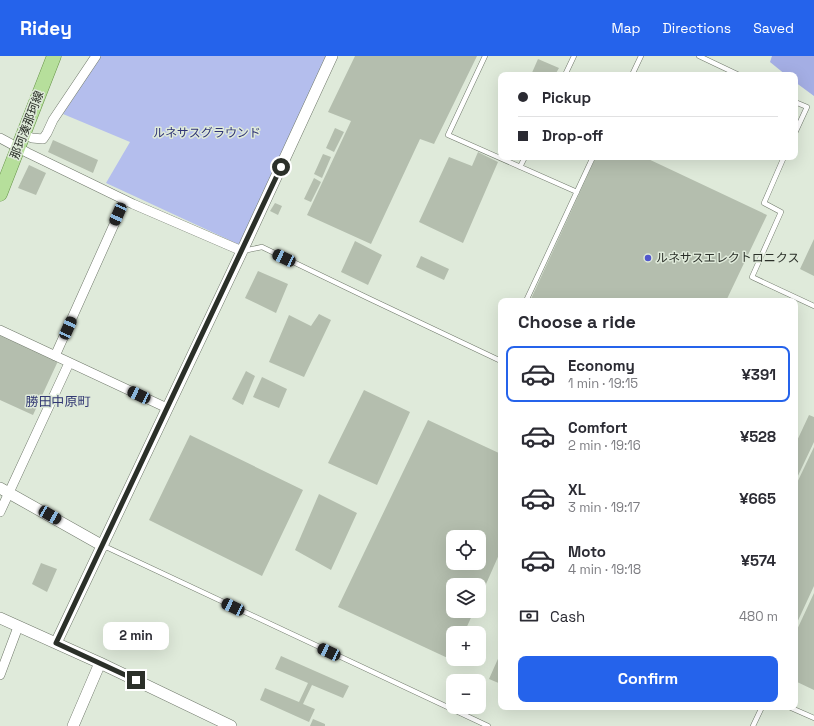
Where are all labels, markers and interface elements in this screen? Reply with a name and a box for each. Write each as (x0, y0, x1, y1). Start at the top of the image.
text: Ridey (20, 16, 72, 41)
text: Map (611, 19, 641, 37)
text: Directions (663, 19, 731, 37)
text: Saved (753, 19, 794, 37)
text: Pickup (542, 88, 591, 107)
street label: 那珂湊那珂線 (7, 89, 47, 161)
park label: ルネサスグラウンド (153, 125, 261, 141)
text: Drop-off (542, 126, 603, 145)
route start (272, 158, 290, 176)
car (108, 201, 128, 227)
car (271, 247, 297, 269)
place label: ルネサスエレクトロニクス (656, 250, 799, 266)
marker: ルネサスエレクトロニクス (643, 253, 653, 263)
text: Choose a ride (518, 310, 636, 333)
car (58, 315, 78, 341)
icon: car (520, 356, 556, 392)
text: Economy (568, 356, 635, 375)
text: ¥391 (742, 365, 776, 384)
text: 1 min · 19:15 (568, 375, 638, 392)
car (126, 384, 152, 406)
district label: 勝田中原町 (25, 393, 91, 410)
icon: car (520, 418, 556, 454)
text: Comfort (568, 418, 628, 437)
text: ¥528 (740, 427, 776, 446)
text: 2 min · 19:16 (568, 437, 641, 454)
icon: car (520, 480, 556, 516)
text: XL (568, 480, 586, 499)
text: ¥665 (739, 489, 776, 508)
text: 3 min · 19:17 (568, 499, 640, 516)
car (37, 504, 63, 526)
map controls (446, 530, 486, 714)
button: locate (446, 530, 486, 570)
icon: car (520, 542, 556, 578)
text: Moto (568, 542, 606, 561)
text: ¥574 (741, 551, 776, 570)
text: 4 min · 19:18 (568, 561, 641, 578)
button: layers (446, 578, 486, 618)
car (220, 596, 246, 618)
icon: cash (518, 605, 540, 627)
text: Cash (550, 607, 585, 626)
text: 480 m (739, 608, 778, 625)
callout: 2 min (103, 622, 169, 650)
button: + (446, 626, 486, 666)
text: 2 min (119, 627, 153, 644)
car (316, 641, 342, 663)
button: Confirm (518, 656, 778, 702)
route end (127, 671, 145, 689)
button: − (446, 674, 486, 714)

